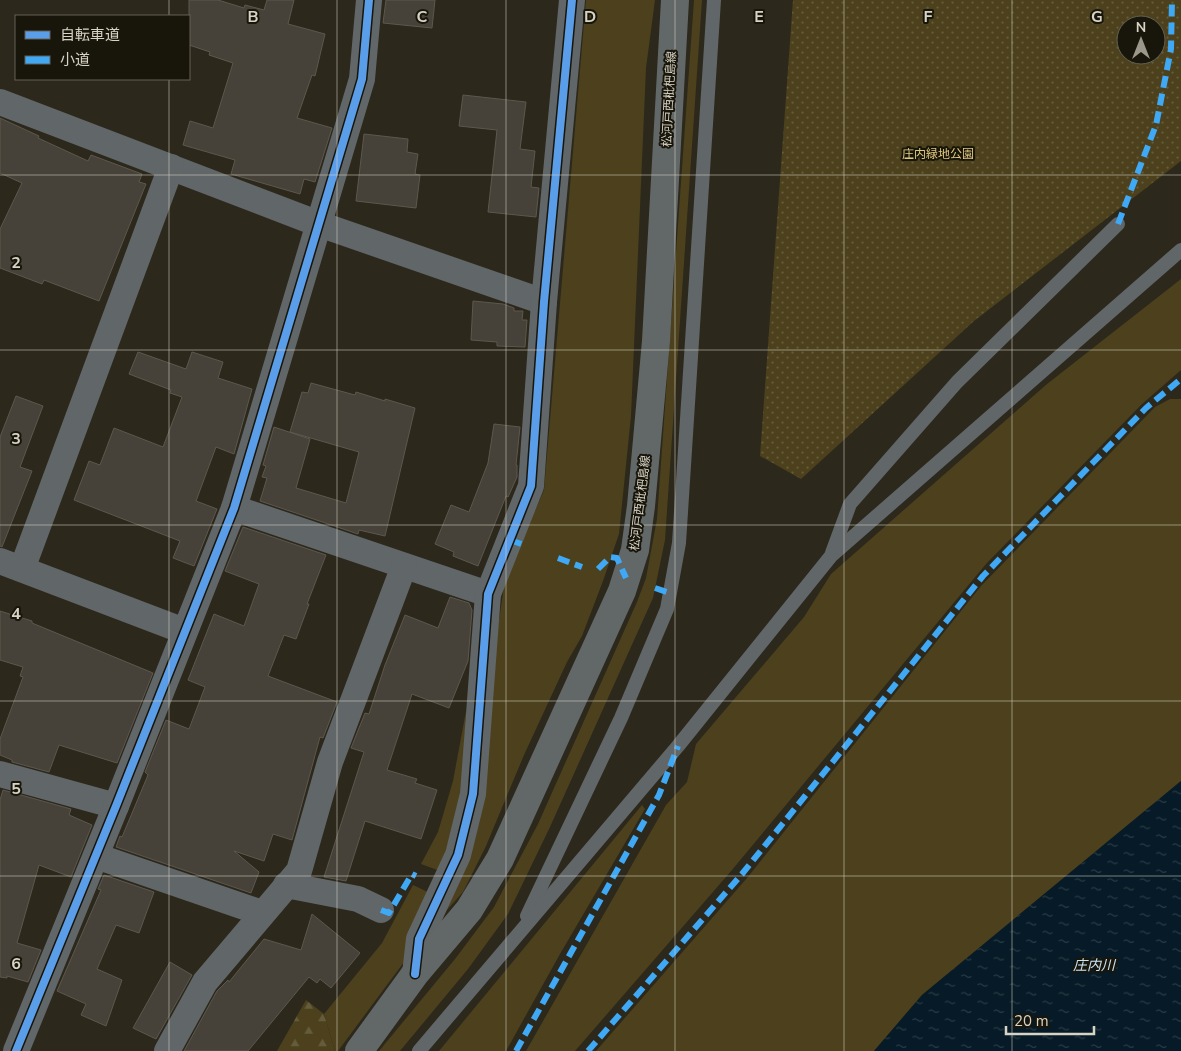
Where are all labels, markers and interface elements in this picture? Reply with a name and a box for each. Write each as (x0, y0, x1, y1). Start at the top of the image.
text: B (247, 6, 259, 28)
text: C (417, 6, 428, 28)
text: D (584, 6, 596, 28)
text: E (754, 6, 764, 28)
text: F (924, 6, 933, 28)
text: G (1091, 6, 1103, 28)
legend (15, 15, 190, 80)
north arrow (1116, 15, 1166, 65)
text: N (1136, 18, 1146, 37)
text: 自転車道 (60, 25, 120, 45)
text: 小道 (60, 50, 90, 70)
street label: 松河戸西枇杷島線 (658, 51, 680, 147)
park label: 庄内緑地公園 (902, 146, 974, 162)
text: 2 (11, 252, 21, 274)
text: 3 (11, 428, 21, 450)
street label: 松河戸西枇杷島線 (626, 454, 654, 552)
text: 4 (11, 603, 21, 625)
text: 5 (11, 778, 21, 800)
text: 6 (11, 953, 21, 975)
water label: 庄内川 (1073, 956, 1117, 975)
scale bar (1006, 1004, 1094, 1036)
text: 20 m (1014, 1011, 1049, 1031)

